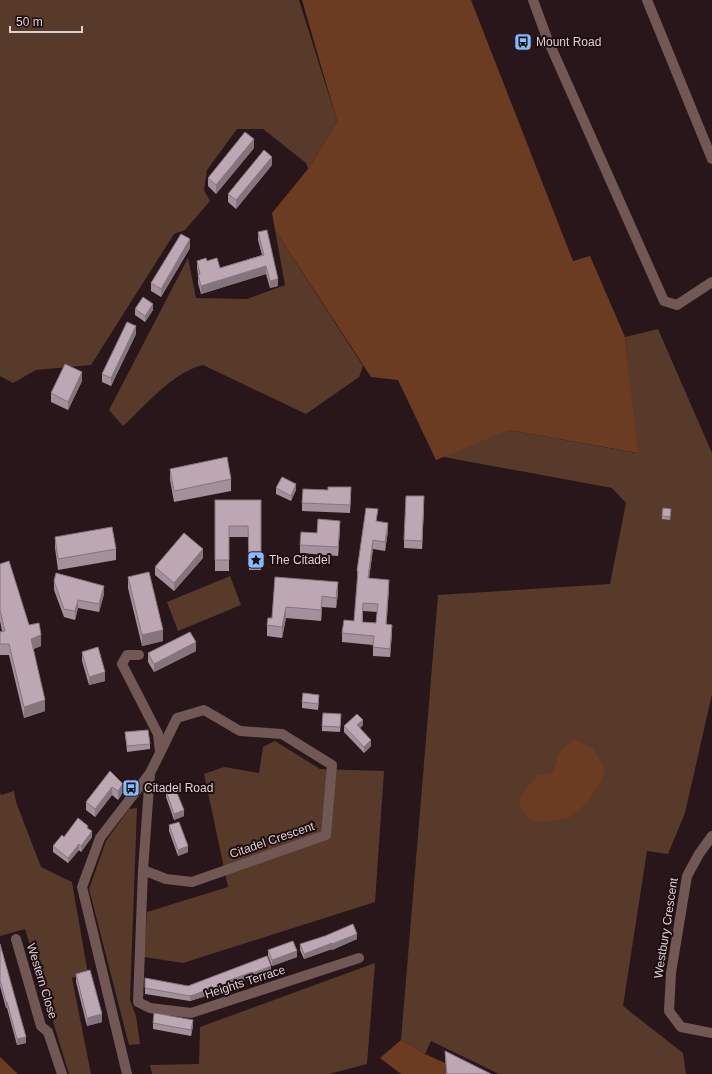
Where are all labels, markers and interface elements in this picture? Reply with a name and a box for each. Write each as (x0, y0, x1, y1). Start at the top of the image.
scale bar (10, 8, 82, 34)
text: 50 m (16, 15, 43, 29)
bus stop icon: Mount Road (513, 32, 533, 52)
place label: Mount Road (536, 35, 601, 49)
place icon: The Citadel (246, 550, 266, 570)
place label: The Citadel (269, 553, 330, 567)
bus stop icon: Citadel Road (121, 778, 141, 798)
place label: Citadel Road (144, 781, 213, 795)
street label: Citadel Crescent (228, 819, 317, 861)
street label: Westbury Crescent (651, 876, 681, 979)
street label: Western Close (24, 941, 60, 1021)
street label: Heights Terrace (203, 962, 287, 1002)

